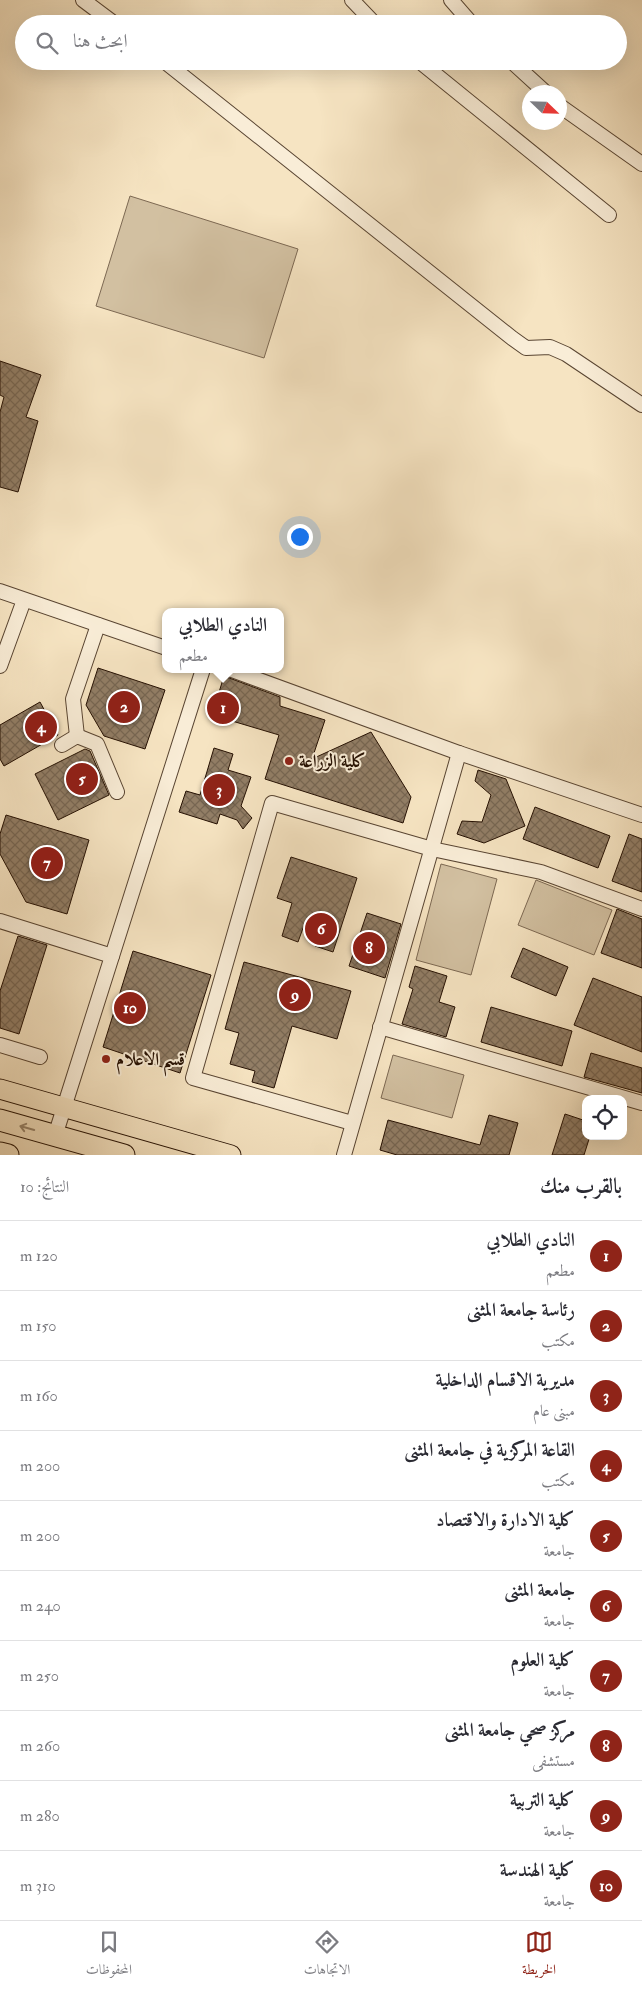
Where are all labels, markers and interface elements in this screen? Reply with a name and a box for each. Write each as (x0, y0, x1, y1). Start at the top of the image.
search box (15, 15, 627, 70)
icon: search (33, 29, 61, 57)
text: ابحث هنا (73, 29, 128, 53)
north arrow (522, 85, 567, 130)
your location (287, 524, 313, 550)
popup (162, 608, 284, 673)
text: النادي الطلابي (179, 613, 267, 637)
text: مطعم (179, 646, 208, 666)
pin: 2 (108, 688, 140, 726)
pin: 1 (207, 689, 239, 727)
pin: 4 (25, 708, 57, 746)
place label: كلية الزراعة (299, 750, 366, 773)
marker: كلية الزراعة (283, 755, 295, 767)
pin: 5 (66, 760, 98, 798)
pin: 3 (203, 771, 235, 809)
pin: 7 (31, 844, 63, 882)
pin: 6 (305, 910, 337, 948)
pin: 8 (353, 929, 385, 967)
pin: 9 (279, 976, 311, 1014)
pin: 10 (114, 989, 146, 1027)
place label: قسم الاعلام (116, 1048, 185, 1077)
marker: قسم الاعلام (100, 1053, 112, 1065)
map controls (582, 1095, 627, 1140)
button: locate (582, 1095, 627, 1140)
one-way arrow (19, 1122, 35, 1132)
text: بالقرب منك (540, 1173, 622, 1200)
text: النتائج: 10 (20, 1177, 69, 1197)
text: النادي الطلابي (487, 1228, 575, 1252)
text: 120 m (20, 1246, 58, 1266)
text: 1 (603, 1246, 609, 1266)
text: مطعم (546, 1261, 575, 1281)
text: رئاسة جامعة المثنى (467, 1298, 575, 1322)
text: 150 m (20, 1316, 57, 1336)
text: 2 (602, 1316, 610, 1336)
text: مكتب (541, 1331, 575, 1351)
text: مديرية الاقسام الداخلية (435, 1368, 575, 1392)
text: 160 m (20, 1386, 58, 1406)
text: 3 (603, 1386, 609, 1406)
text: مبنى عام (533, 1401, 575, 1421)
text: القاعة المركزية في جامعة المثنى (404, 1438, 575, 1462)
text: 200 m (20, 1456, 60, 1476)
text: 4 (602, 1456, 610, 1476)
text: مكتب (541, 1471, 575, 1491)
text: كلية الادارة والاقتصاد (436, 1508, 575, 1532)
text: 200 m (20, 1526, 60, 1546)
text: 5 (602, 1526, 610, 1546)
text: جامعة (543, 1541, 575, 1561)
text: جامعة المثنى (504, 1578, 575, 1602)
text: 240 m (20, 1596, 61, 1616)
text: 6 (602, 1596, 610, 1616)
text: جامعة (543, 1611, 575, 1631)
text: كلية العلوم (511, 1648, 575, 1672)
text: 250 m (20, 1666, 59, 1686)
text: 7 (602, 1666, 610, 1686)
text: جامعة (543, 1681, 575, 1701)
text: مركز صحي جامعة المثنى (445, 1718, 575, 1742)
text: 260 m (20, 1736, 60, 1756)
text: 8 (602, 1736, 610, 1756)
text: مستشفى (532, 1751, 575, 1771)
text: كلية التربية (510, 1788, 575, 1812)
text: 280 m (20, 1806, 60, 1826)
text: 9 (602, 1806, 610, 1826)
text: جامعة (543, 1821, 575, 1841)
text: كلية الهندسة (500, 1858, 575, 1882)
text: 310 m (20, 1876, 56, 1896)
text: 10 (599, 1876, 613, 1896)
text: جامعة (543, 1891, 575, 1911)
tab: المحفوظات (86, 1928, 132, 1983)
tab: الاتجاهات (304, 1928, 350, 1983)
tab: الخريطة (522, 1928, 556, 1983)

